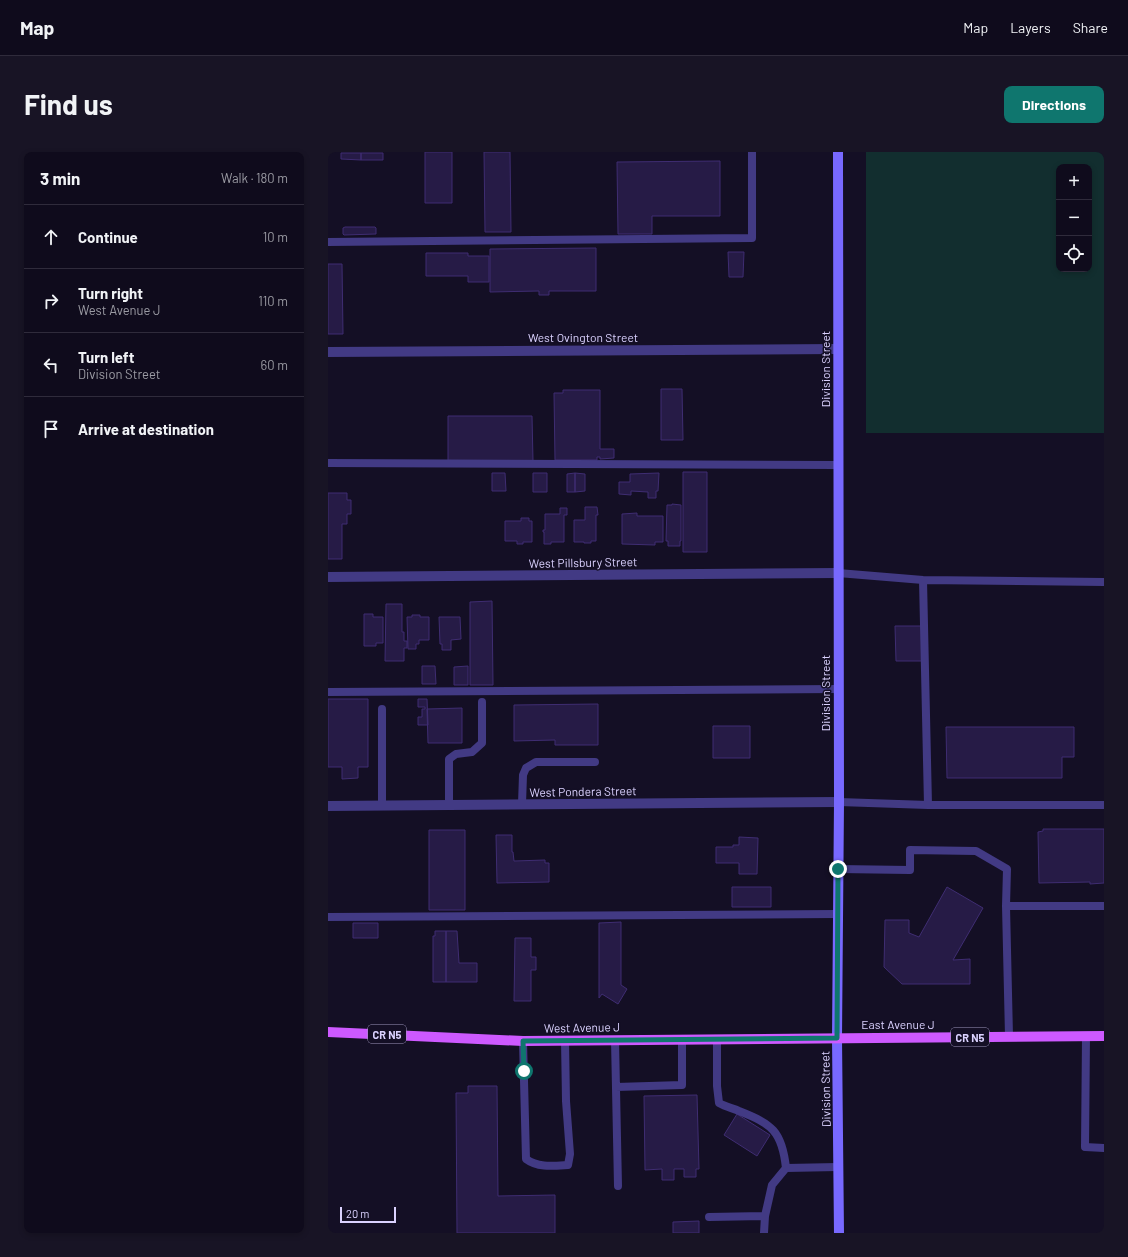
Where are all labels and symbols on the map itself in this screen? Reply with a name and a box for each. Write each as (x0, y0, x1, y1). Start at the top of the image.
street label: West Ovington Street (528, 330, 638, 344)
street label: Division Street (818, 331, 832, 407)
street label: West Pillsbury Street (529, 554, 637, 570)
street label: Division Street (818, 655, 832, 731)
street label: West Pondera Street (529, 783, 637, 799)
route end (829, 860, 847, 878)
street label: East Avenue J (861, 1017, 935, 1031)
street label: West Avenue J (544, 1019, 620, 1035)
road number: CR N5 (368, 1025, 406, 1043)
road number: CR N5 (951, 1028, 989, 1046)
street label: Division Street (817, 1051, 833, 1127)
route start (515, 1062, 533, 1080)
scale bar (340, 1205, 396, 1224)

